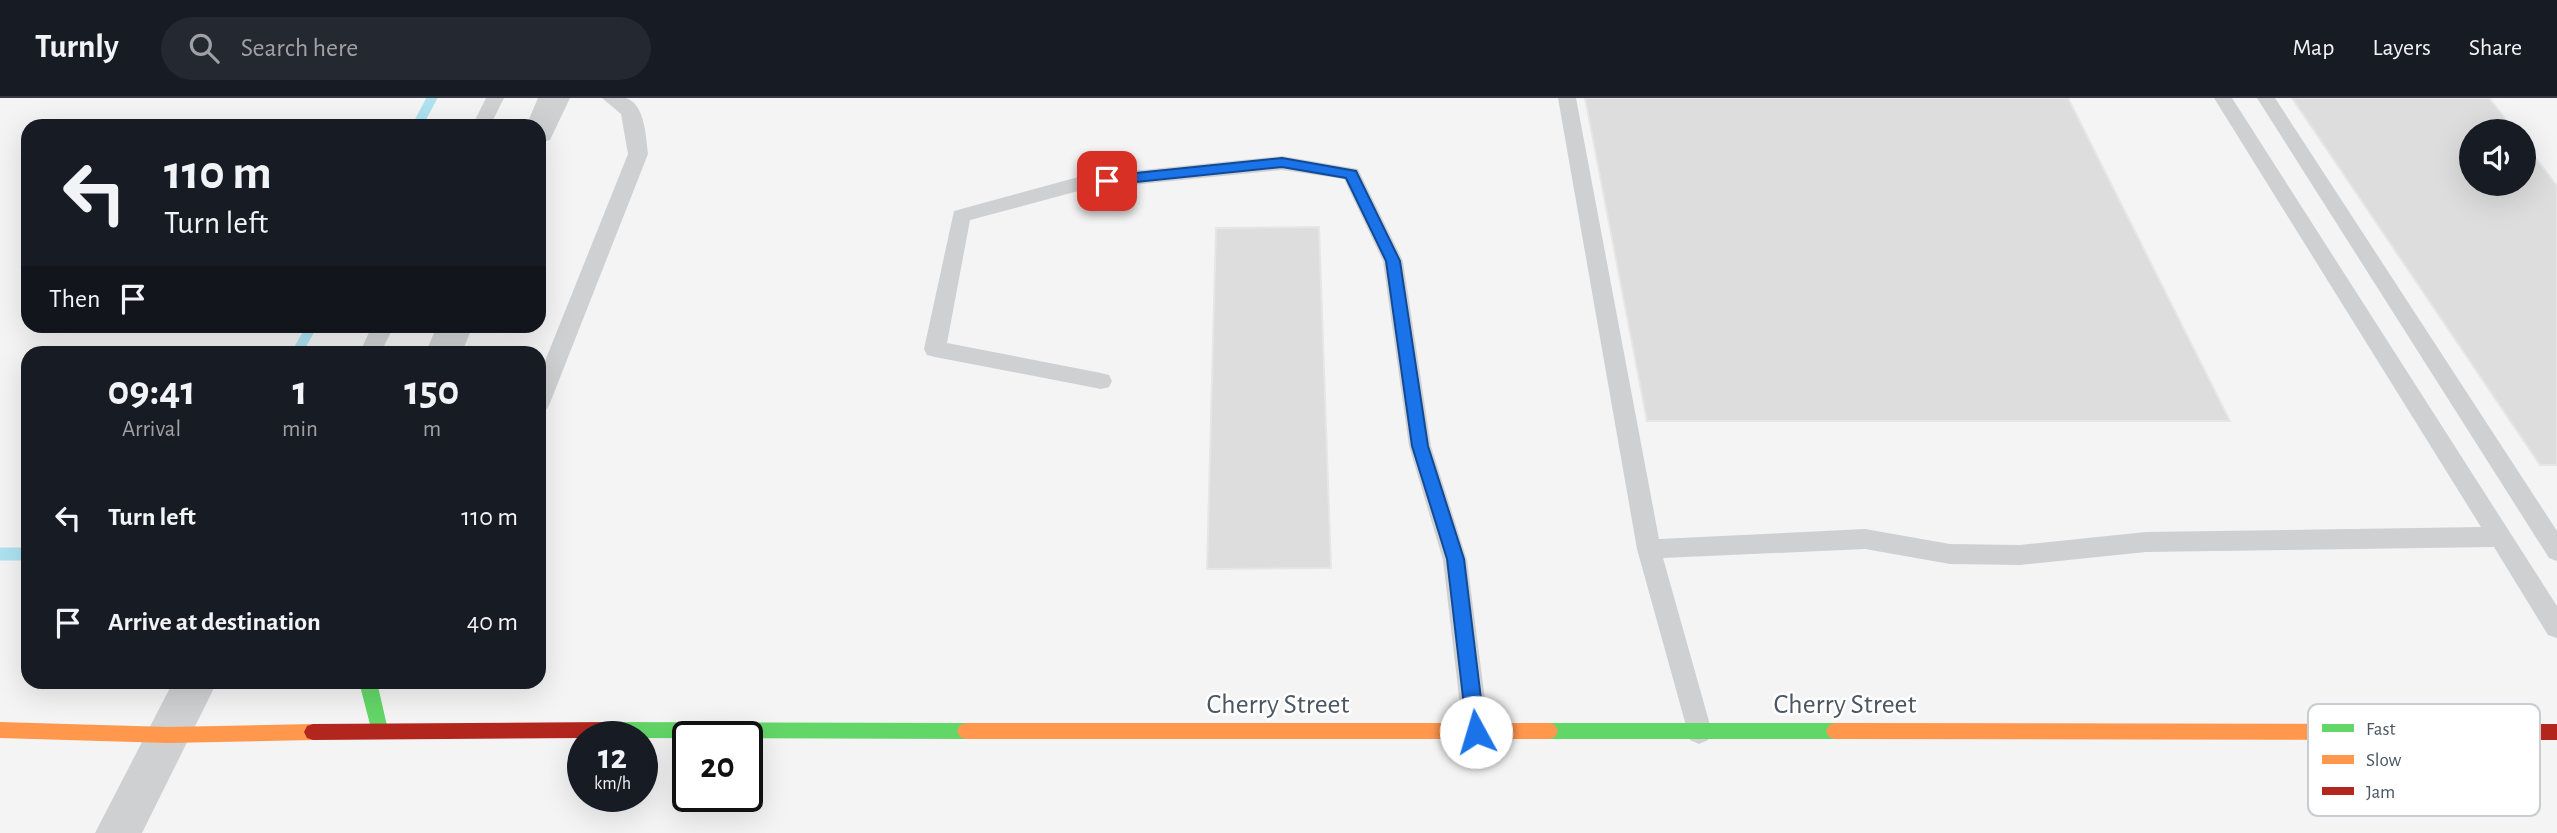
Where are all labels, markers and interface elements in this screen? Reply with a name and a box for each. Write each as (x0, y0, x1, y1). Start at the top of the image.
search box (161, 17, 651, 80)
icon: search (185, 29, 223, 67)
text: Turnly (35, 31, 119, 64)
text: Search here (241, 35, 358, 61)
text: Map (2292, 36, 2334, 60)
text: Layers (2372, 36, 2431, 60)
text: Share (2469, 36, 2522, 60)
map controls (2459, 119, 2536, 196)
button: sound (2459, 119, 2536, 196)
icon: left (49, 147, 140, 238)
text: 110 m (164, 149, 272, 198)
pin (1077, 151, 1137, 211)
icon: arrive (1088, 162, 1126, 200)
text: Turn left (164, 207, 268, 239)
icon: arrive (114, 280, 152, 318)
text: Then (49, 286, 100, 312)
text: 09:41 (107, 370, 196, 412)
text: 1 (292, 370, 308, 412)
text: 150 (404, 370, 460, 412)
text: Arrival (122, 418, 181, 441)
text: min (282, 418, 318, 441)
text: m (423, 418, 441, 441)
icon: left (49, 499, 87, 537)
text: Turn left (108, 504, 196, 530)
text: 110 m (461, 504, 518, 530)
icon: arrive (49, 604, 87, 642)
text: Arrive at destination (108, 609, 321, 635)
text: 40 m (467, 609, 518, 635)
street label: Cherry Street (1207, 691, 1350, 719)
street label: Cherry Street (1774, 691, 1917, 719)
position arrow (1439, 695, 1513, 769)
legend (2308, 704, 2540, 816)
text: Fast (2366, 720, 2396, 739)
speed limit sign: 20 (672, 721, 763, 812)
text: 12 (598, 740, 627, 775)
text: Slow (2366, 751, 2402, 770)
text: km/h (594, 775, 631, 793)
text: Jam (2366, 783, 2395, 802)

